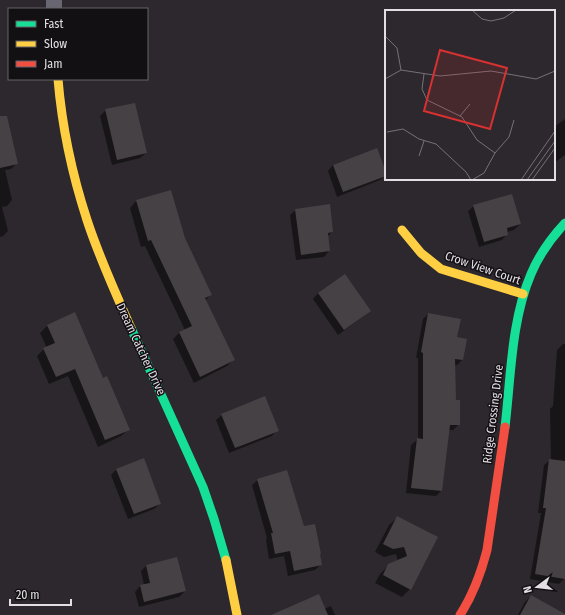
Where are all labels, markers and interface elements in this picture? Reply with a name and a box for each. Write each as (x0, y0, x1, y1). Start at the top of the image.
legend (8, 8, 148, 80)
inset map (385, 10, 555, 180)
text: Fast (44, 17, 63, 31)
text: Slow (44, 37, 67, 51)
text: Jam (44, 57, 62, 71)
street label: Crow View Court (443, 249, 523, 288)
street label: Dream Catcher Drive (114, 301, 168, 397)
street label: Ridge Crossing Drive (480, 364, 506, 464)
north arrow (517, 567, 557, 607)
scale bar (10, 581, 71, 607)
text: N (521, 585, 535, 594)
text: 20 m (16, 588, 40, 602)

